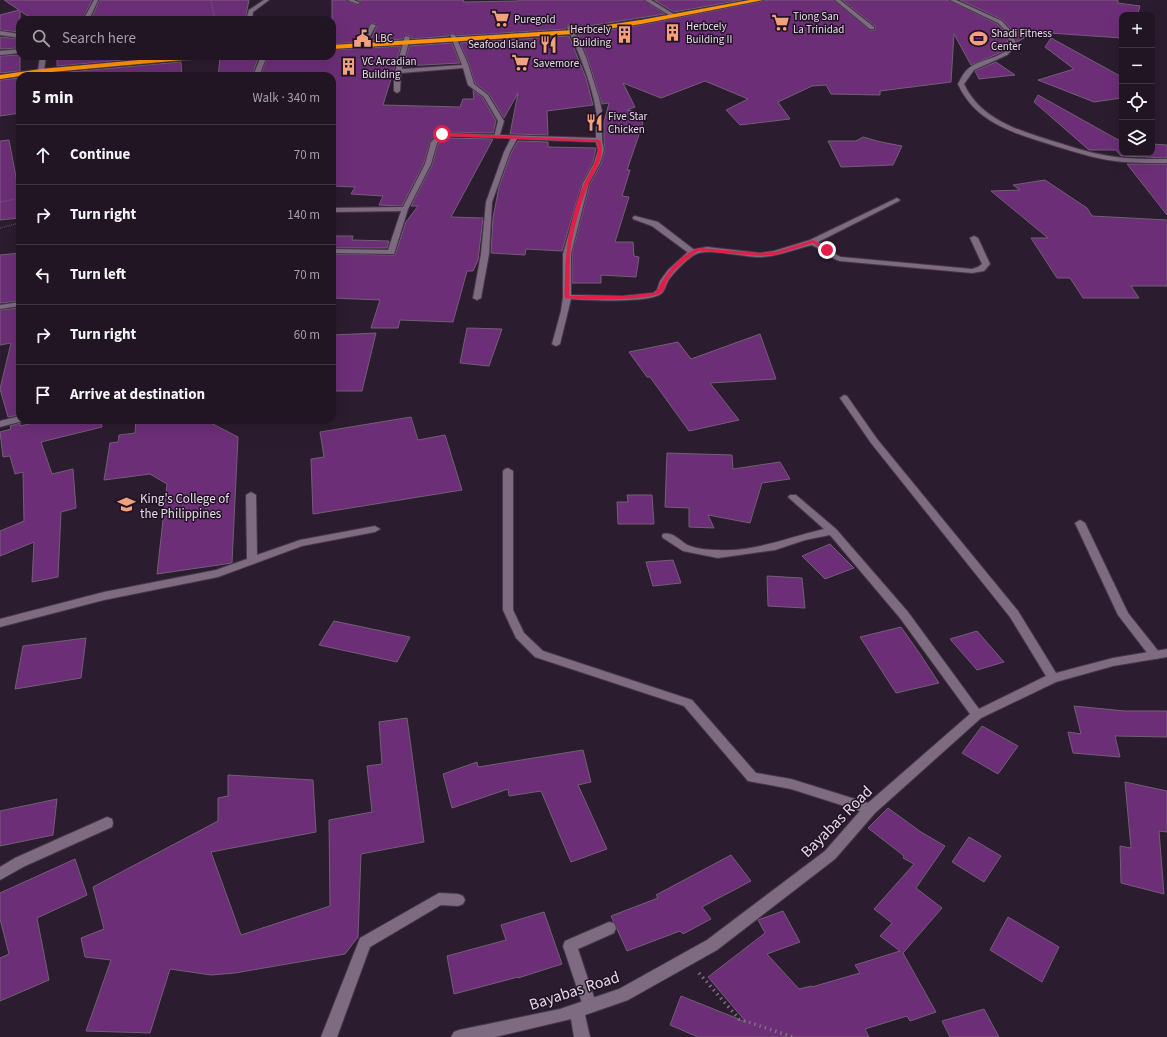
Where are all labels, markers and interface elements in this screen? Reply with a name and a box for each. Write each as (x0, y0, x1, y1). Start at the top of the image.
supermarket icon: Puregold (491, 9, 511, 29)
place label: Tiong San La Trinidad (793, 9, 844, 37)
place label: Puregold (514, 12, 556, 27)
supermarket icon: Tiong San La Trinidad (770, 12, 790, 32)
map controls (1119, 12, 1155, 156)
button: + (1119, 12, 1155, 48)
search box (16, 16, 336, 60)
place label: Herbcely Building II (686, 19, 732, 47)
place label: Herbcely Building (570, 22, 611, 50)
building icon: Herbcely Building II (663, 22, 683, 42)
building icon: Herbcely Building (614, 25, 634, 45)
place label: Shadi Fitness Center (991, 26, 1052, 54)
icon: search (30, 27, 52, 49)
text: Search here (62, 28, 136, 49)
public building icon: LBC (352, 28, 372, 48)
sports icon: Shadi Fitness Center (968, 29, 988, 49)
place label: LBC (375, 31, 393, 46)
restaurant icon: Seafood Island (539, 34, 559, 54)
place label: Seafood Island (468, 37, 536, 52)
button: − (1119, 48, 1155, 84)
supermarket icon: Savemore (510, 53, 530, 73)
place label: VC Arcadian Building (362, 54, 417, 82)
place label: Savemore (533, 56, 580, 71)
building icon: VC Arcadian Building (339, 57, 359, 77)
button: locate (1119, 84, 1155, 120)
text: 5 min (32, 86, 73, 110)
text: Walk · 340 m (252, 89, 320, 107)
place label: Five Star Chicken (608, 109, 648, 137)
restaurant icon: Five Star Chicken (585, 112, 605, 132)
button: layers (1119, 120, 1155, 156)
route start (433, 125, 451, 143)
icon: ahead (32, 144, 54, 166)
text: Continue (70, 144, 130, 165)
text: 70 m (294, 146, 320, 164)
icon: right (32, 204, 54, 226)
text: Turn right (70, 204, 136, 225)
text: 140 m (287, 206, 320, 224)
route end (818, 241, 836, 259)
icon: left (32, 264, 54, 286)
text: Turn left (70, 264, 126, 285)
text: 70 m (294, 266, 320, 284)
icon: right (32, 324, 54, 346)
text: Turn right (70, 324, 136, 345)
text: 60 m (294, 326, 320, 344)
icon: arrive (32, 384, 54, 406)
text: Arrive at destination (70, 384, 205, 405)
place label: King's College of the Philippines (140, 490, 230, 523)
school or university icon: King's College of the Philippines (117, 495, 137, 515)
street label: Bayabas Road (796, 781, 878, 863)
street label: Bayabas Road (526, 966, 622, 1016)

